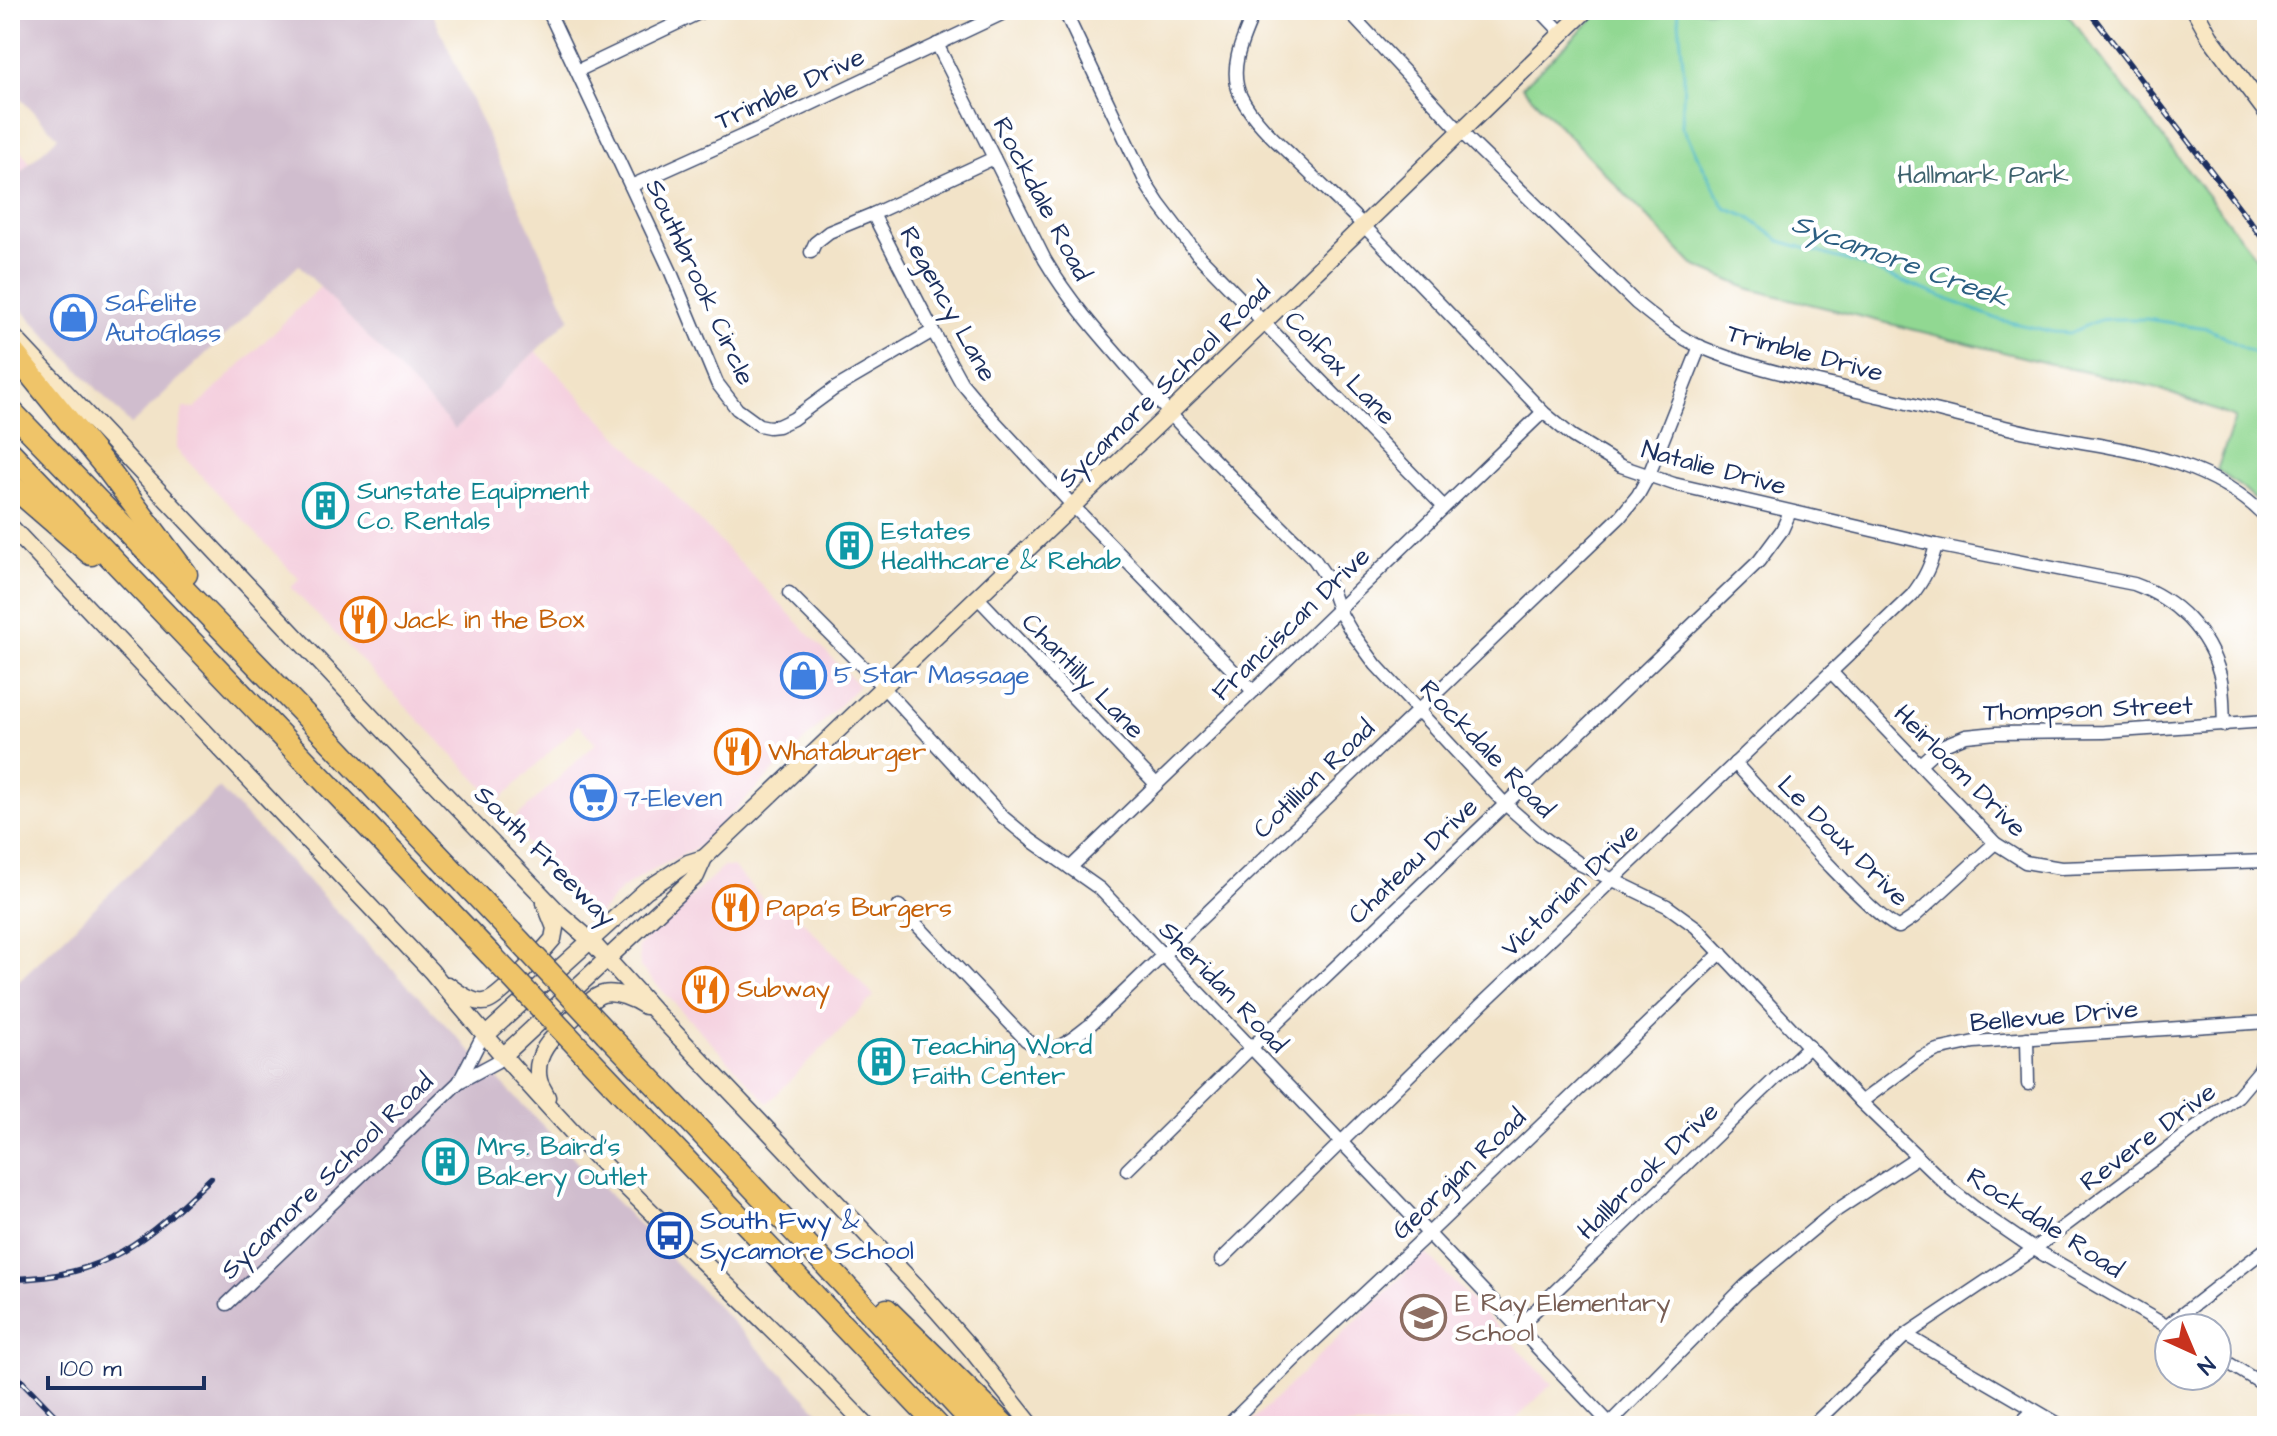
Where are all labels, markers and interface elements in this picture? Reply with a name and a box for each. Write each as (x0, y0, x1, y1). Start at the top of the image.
street label: Trimble Drive (710, 39, 870, 139)
street label: Rockdale Road (984, 111, 1100, 287)
park label: Hallmark Park (1897, 157, 2069, 193)
street label: Southbrook Circle (636, 173, 764, 391)
water label: Sycamore Creek (1786, 204, 2014, 319)
street label: Regency Lane (889, 220, 1006, 389)
street label: Sycamore School Road (1049, 273, 1280, 498)
place label: Safelite AutoGlass (105, 285, 221, 351)
shop icon: Safelite AutoGlass (50, 294, 98, 342)
street label: Colfax Lane (1276, 303, 1404, 433)
street label: Trimble Drive (1723, 315, 1887, 391)
street label: Natalie Drive (1638, 431, 1790, 505)
place label: Sunstate Equipment Co. Rentals (357, 473, 590, 539)
building icon: Sunstate Equipment Co. Rentals (302, 482, 350, 530)
place label: Estates Healthcare & Rehab (881, 513, 1122, 579)
building icon: Estates Healthcare & Rehab (826, 522, 874, 570)
street label: Franciscan Drive (1204, 539, 1378, 709)
restaurant icon: Jack in the Box (339, 596, 387, 644)
place label: Jack in the Box (394, 602, 585, 638)
street label: Chantilly Lane (1012, 605, 1153, 749)
shop icon: 5 Star Massage (779, 651, 827, 699)
place label: 5 Star Massage (834, 657, 1030, 695)
street label: Rockdale Road (1411, 672, 1563, 826)
street label: Thompson Street (1983, 687, 2194, 731)
street label: Heirloom Drive (1885, 696, 2035, 846)
street label: Cotillion Road (1245, 711, 1383, 847)
restaurant icon: Whataburger (713, 728, 761, 776)
place label: Whataburger (768, 734, 926, 772)
street label: Le Doux Drive (1769, 767, 1917, 915)
supermarket icon: 7-Eleven (569, 774, 617, 822)
street label: South Freeway (465, 777, 624, 936)
place label: 7-Eleven (624, 780, 722, 816)
street label: Chateau Drive (1340, 789, 1486, 933)
street label: Victorian Drive (1493, 815, 1647, 965)
restaurant icon: Papa's Burgers (711, 884, 759, 932)
place label: Papa's Burgers (766, 890, 952, 928)
street label: Sheridan Road (1150, 913, 1296, 1061)
restaurant icon: Subway (682, 965, 730, 1013)
place label: Subway (737, 971, 830, 1009)
street label: Bellevue Drive (1968, 991, 2140, 1041)
place label: Teaching Word Faith Center (912, 1028, 1092, 1094)
building icon: Teaching Word Faith Center (857, 1037, 905, 1085)
street label: Sycamore School Road (212, 1064, 443, 1289)
street label: Revere Drive (2073, 1074, 2223, 1200)
street label: Hallbrook Drive (1569, 1094, 1727, 1248)
street label: Georgian Road (1384, 1100, 1536, 1249)
place label: Mrs. Baird’s Bakery Outlet (477, 1129, 648, 1197)
building icon: Mrs. Baird’s Bakery Outlet (422, 1138, 470, 1186)
street label: Rockdale Road (1960, 1159, 2130, 1287)
place label: South Fwy & Sycamore School (700, 1203, 914, 1271)
bus stop icon: South Fwy & Sycamore School (645, 1212, 693, 1260)
place label: E Ray Elementary School (1455, 1285, 1670, 1351)
school or university icon: E Ray Elementary School (1400, 1294, 1448, 1342)
north arrow (2153, 1312, 2233, 1392)
scale bar (48, 1340, 204, 1390)
text: N (2190, 1349, 2222, 1381)
text: 100 m (60, 1352, 122, 1386)

